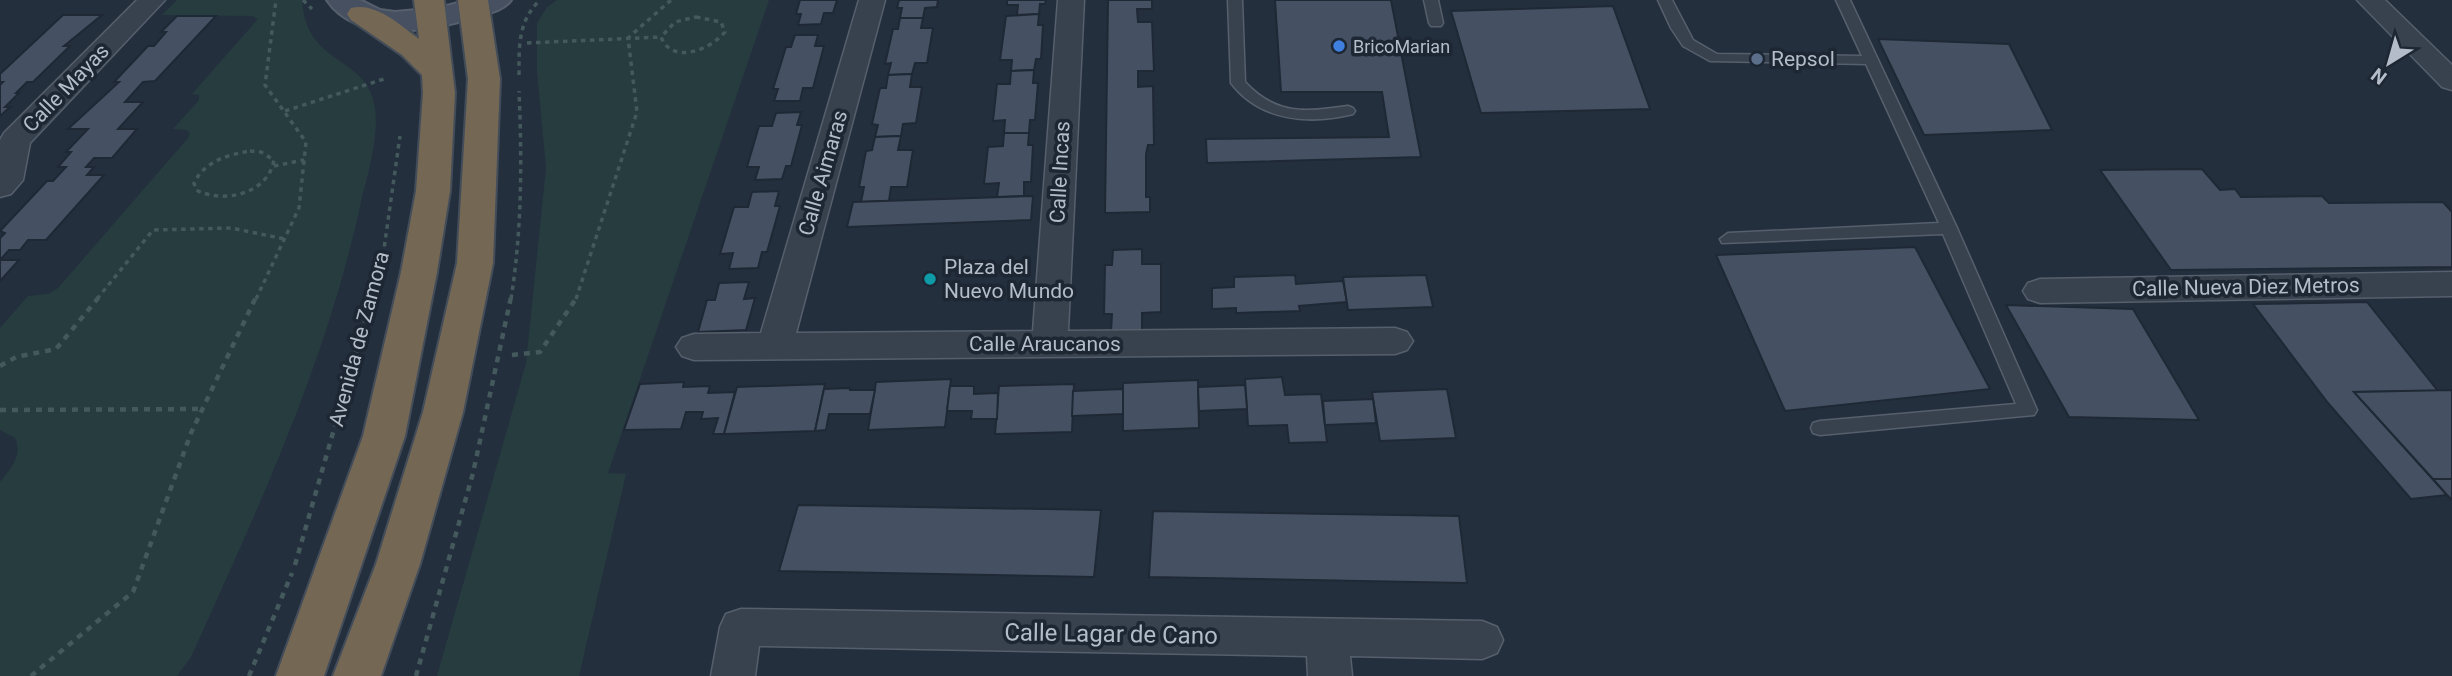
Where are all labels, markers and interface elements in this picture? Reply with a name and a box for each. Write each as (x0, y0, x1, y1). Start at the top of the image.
north arrow (2354, 28, 2424, 98)
place label: BricoMarian (1353, 36, 1450, 57)
marker: BricoMarian (1331, 38, 1347, 54)
street label: Calle Mayas (18, 39, 114, 137)
place label: Repsol (1771, 47, 1835, 71)
marker: Repsol (1749, 51, 1765, 67)
text: N (2367, 63, 2391, 89)
street label: Calle Aimaras (794, 108, 852, 238)
street label: Calle Incas (1045, 120, 1075, 224)
street label: Avenida de Zamora (324, 249, 394, 429)
place label: Plaza del Nuevo Mundo (944, 255, 1074, 303)
marker: Plaza del Nuevo Mundo (922, 271, 938, 287)
street label: Calle Nueva Diez Metros (2132, 273, 2360, 301)
street label: Calle Araucanos (969, 332, 1121, 356)
street label: Calle Lagar de Cano (1004, 618, 1218, 650)

